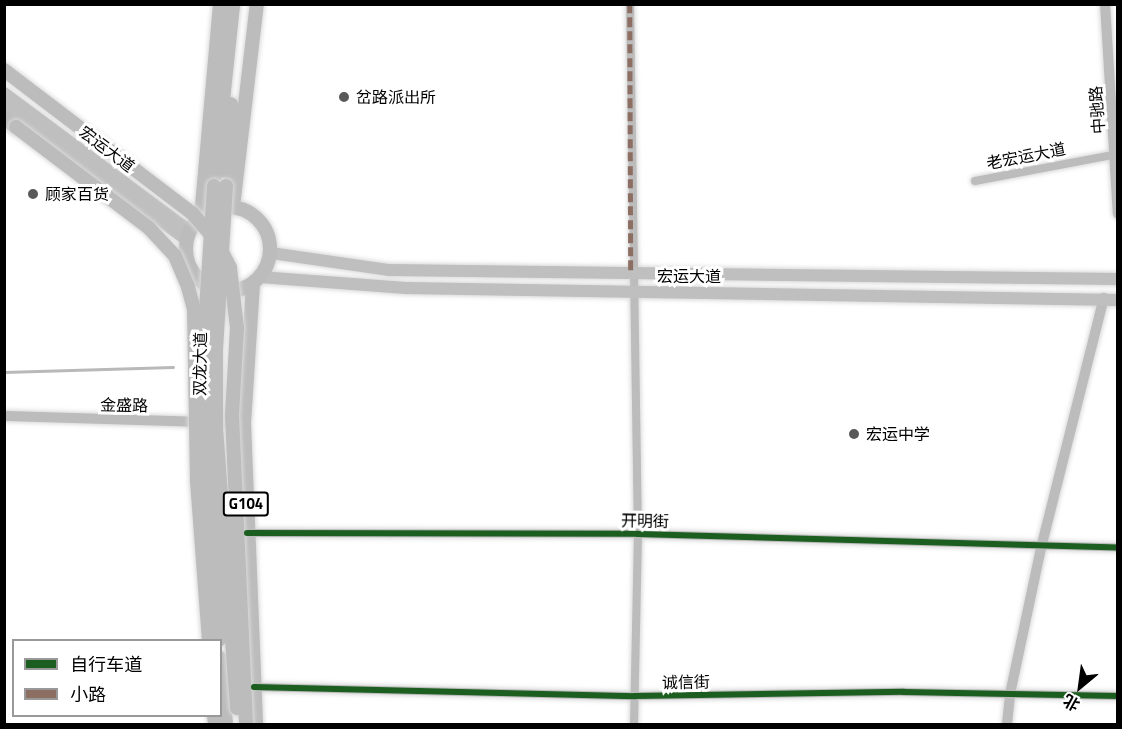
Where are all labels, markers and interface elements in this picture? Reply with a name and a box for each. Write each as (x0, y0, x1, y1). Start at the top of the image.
street label: 中驰路 (1086, 85, 1108, 135)
place label: 岔路派出所 (356, 87, 436, 107)
marker: 岔路派出所 (337, 90, 351, 104)
street label: 宏运大道 (76, 122, 138, 176)
street label: 老宏运大道 (985, 139, 1067, 173)
place label: 顾家百货 (45, 184, 109, 204)
marker: 顾家百货 (26, 187, 40, 201)
street label: 宏运大道 (657, 266, 721, 286)
street label: 双龙大道 (190, 332, 210, 396)
street label: 金盛路 (100, 395, 148, 415)
place label: 宏运中学 (866, 424, 930, 444)
marker: 宏运中学 (847, 427, 861, 441)
road number: G104 (222, 492, 270, 516)
street label: 开明街 (621, 511, 669, 531)
legend (12, 639, 222, 717)
text: 自行车道 (70, 651, 142, 678)
north arrow (1050, 657, 1110, 717)
street label: 诚信街 (662, 672, 710, 692)
text: 小路 (70, 681, 106, 708)
text: 北 (1058, 688, 1084, 717)

